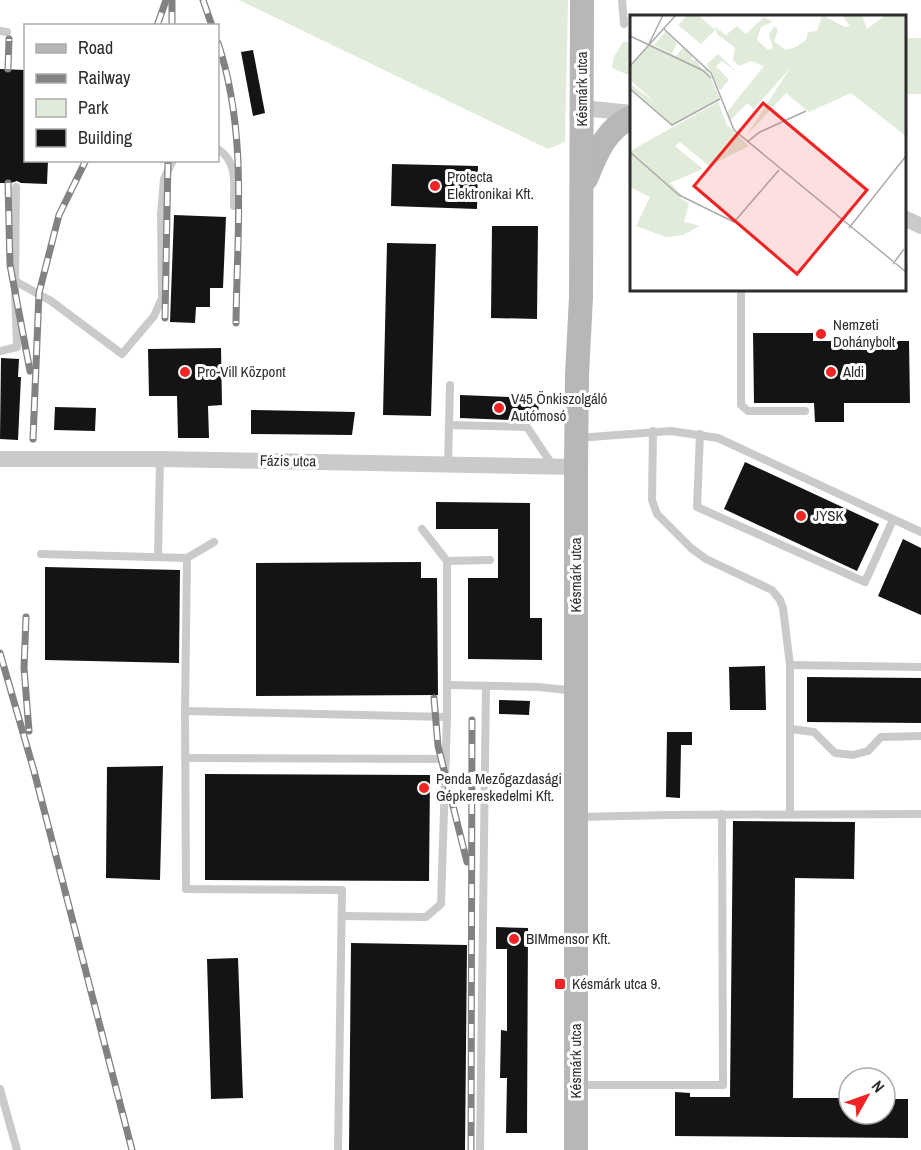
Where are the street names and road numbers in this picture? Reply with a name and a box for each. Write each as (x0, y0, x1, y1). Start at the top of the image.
street label: Késmárk utca (571, 51, 592, 127)
street label: Fázis utca (260, 450, 316, 471)
street label: Késmárk utca (565, 537, 586, 613)
street label: Késmárk utca (565, 1023, 586, 1099)

